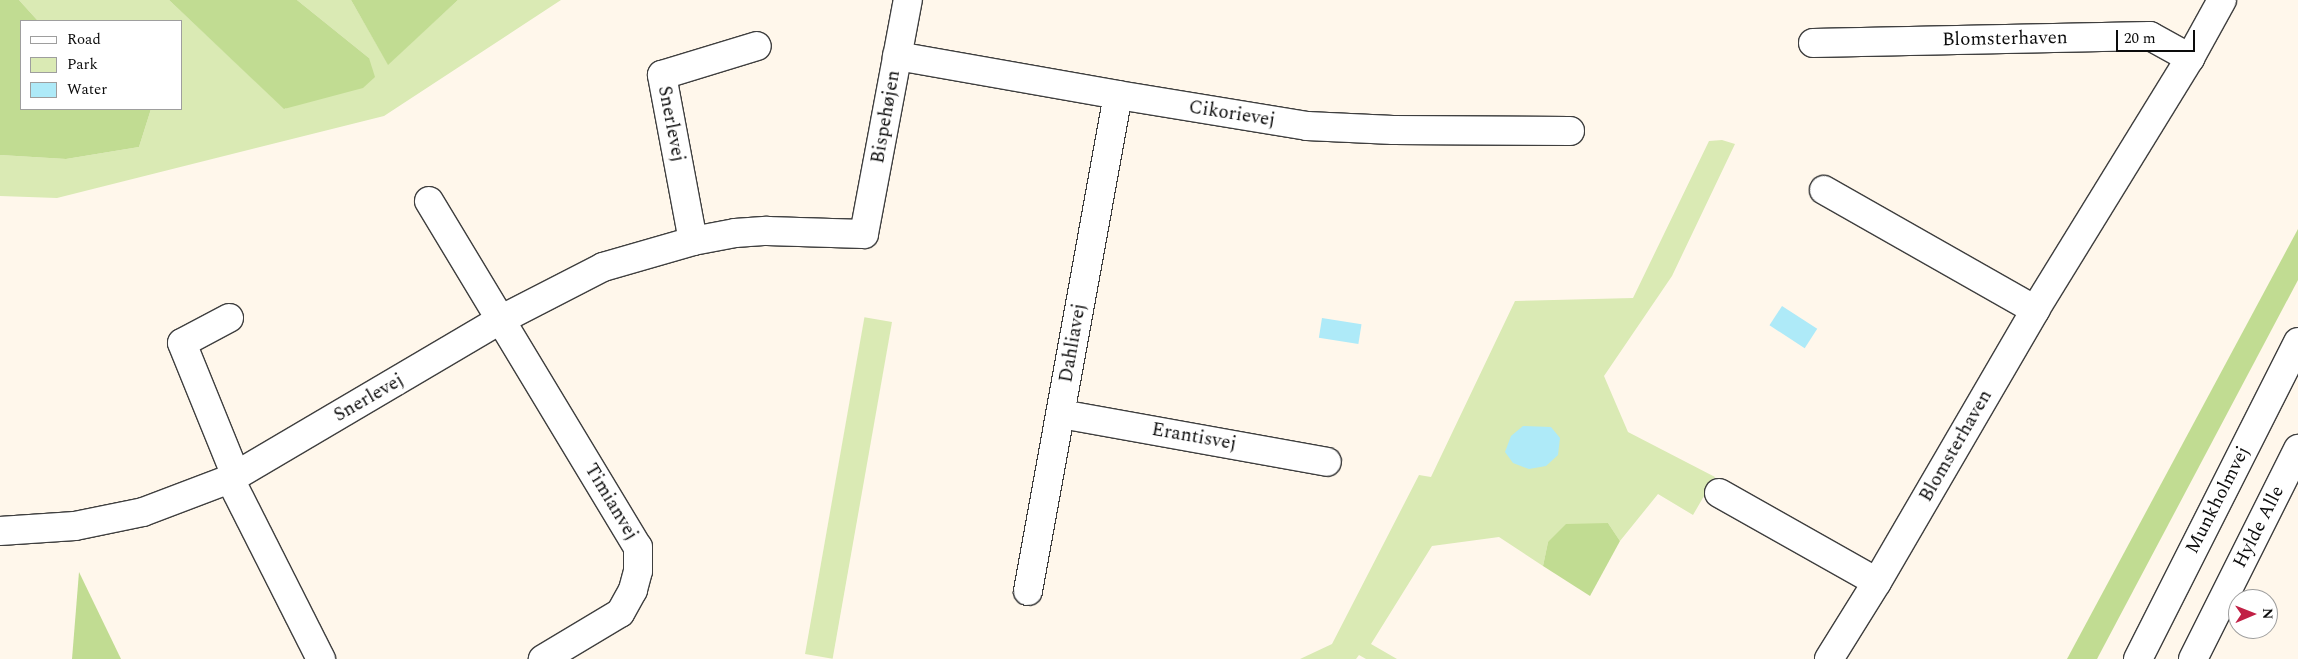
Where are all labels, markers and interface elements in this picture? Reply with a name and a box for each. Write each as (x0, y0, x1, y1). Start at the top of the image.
legend (20, 20, 182, 110)
scale bar (2118, 20, 2197, 52)
street label: Blomsterhaven (1942, 27, 2068, 51)
text: 20 m (2124, 27, 2156, 50)
text: Road (67, 28, 101, 51)
text: Park (67, 53, 98, 76)
street label: Bispehøjen (867, 69, 905, 165)
text: Water (67, 78, 107, 101)
street label: Snerlevej (652, 84, 690, 164)
street label: Cikorievej (1187, 96, 1277, 132)
street label: Dahliavej (1055, 302, 1091, 384)
street label: Snerlevej (330, 369, 408, 427)
street label: Blomsterhaven (1915, 386, 1997, 506)
street label: Erantisvej (1150, 418, 1238, 456)
street label: Munkholmvej (2181, 442, 2255, 558)
street label: Timianvej (579, 460, 643, 544)
street label: Hylde Alle (2229, 482, 2289, 572)
north arrow (2228, 589, 2278, 639)
text: N (2257, 608, 2278, 620)

